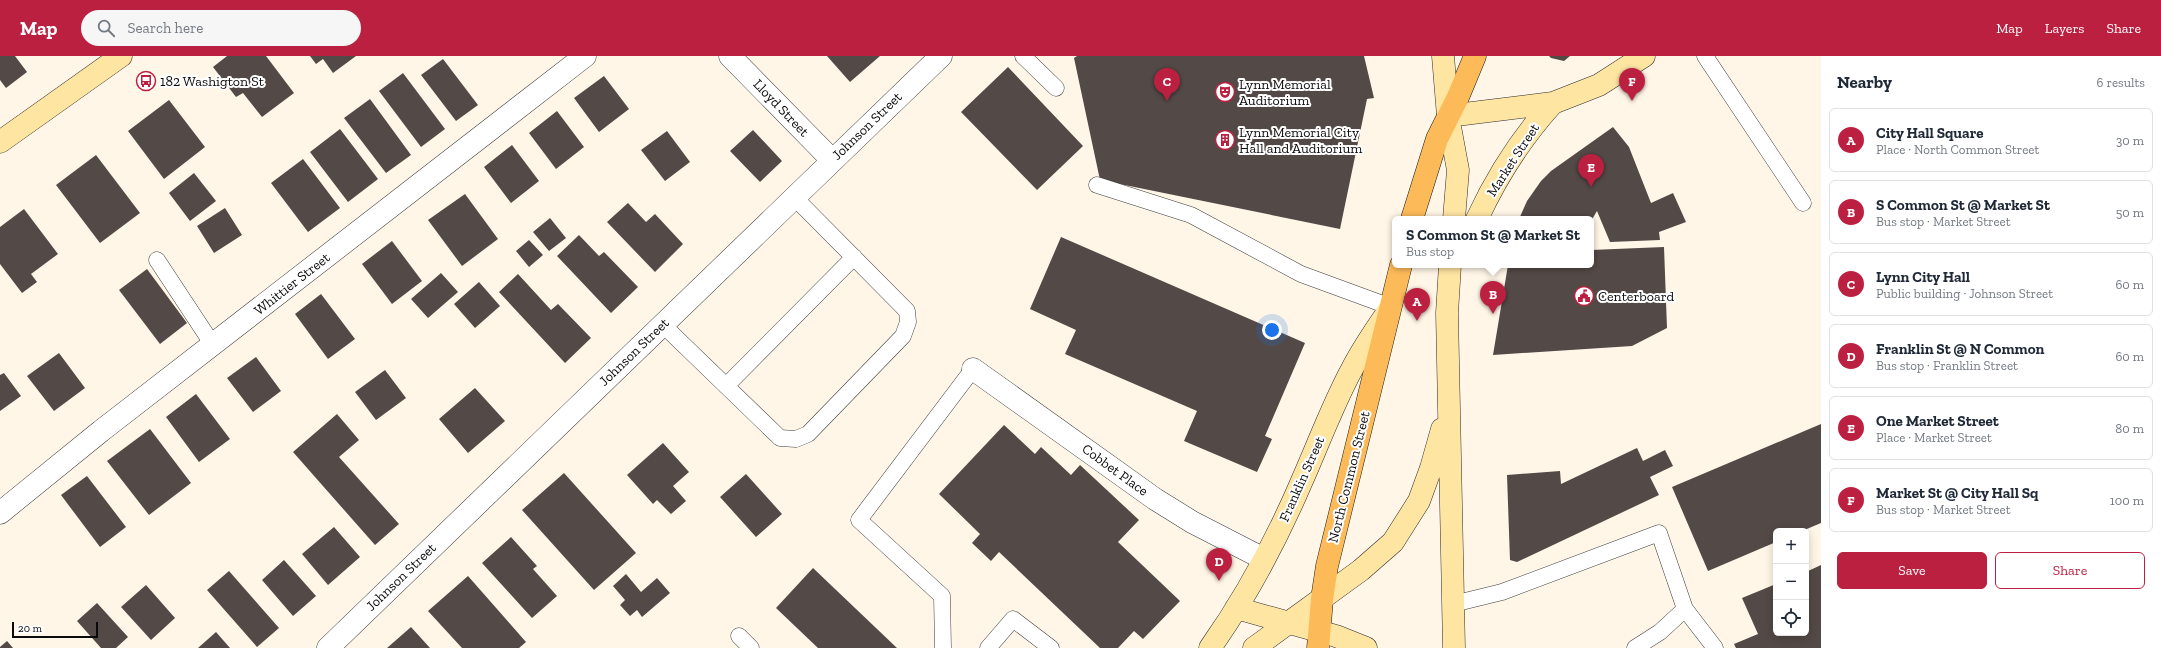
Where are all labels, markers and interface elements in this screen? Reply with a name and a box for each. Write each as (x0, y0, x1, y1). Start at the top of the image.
search box (81, 10, 361, 46)
text: Map (20, 17, 57, 40)
icon: search (95, 17, 117, 39)
text: Search here (127, 19, 203, 37)
text: Map (1996, 20, 2023, 37)
text: Layers (2045, 20, 2084, 37)
text: Share (2106, 20, 2141, 37)
pin: C (1154, 68, 1180, 101)
pin: F (1619, 68, 1645, 101)
bus stop icon: 182 Washigton St (135, 70, 157, 92)
text: Nearby (1837, 72, 1892, 92)
place label: 182 Washigton St (160, 73, 265, 90)
text: 6 results (2097, 75, 2145, 90)
street label: Lloyd Street (750, 76, 813, 141)
place label: Lynn Memorial Auditorium (1239, 76, 1331, 109)
theatre icon: Lynn Memorial Auditorium (1214, 81, 1236, 103)
street label: Johnson Street (829, 88, 906, 164)
street label: Market Street (1483, 120, 1543, 200)
place label: Lynn Memorial City Hall and Auditorium (1239, 124, 1362, 157)
text: City Hall Square (1876, 124, 1984, 142)
building icon: Lynn Memorial City Hall and Auditorium (1214, 129, 1236, 151)
text: A (1847, 133, 1855, 148)
text: 30 m (2116, 133, 2144, 148)
text: Place · North Common Street (1876, 142, 2039, 157)
pin: E (1578, 154, 1604, 187)
text: S Common St @ Market St (1876, 196, 2050, 214)
text: B (1847, 205, 1855, 220)
text: 50 m (2116, 205, 2144, 220)
text: Bus stop · Market Street (1876, 214, 2011, 229)
popup (1392, 216, 1594, 268)
text: S Common St @ Market St (1406, 226, 1580, 244)
text: Bus stop (1406, 244, 1454, 259)
street label: Whittier Street (251, 249, 334, 319)
text: Lynn City Hall (1876, 268, 1970, 286)
text: C (1847, 277, 1855, 292)
text: 60 m (2115, 277, 2144, 292)
pin: B (1480, 281, 1506, 314)
public building icon: Centerboard (1573, 285, 1595, 307)
text: Public building · Johnson Street (1876, 286, 2053, 301)
pin: A (1404, 288, 1430, 321)
place label: Centerboard (1598, 288, 1675, 305)
street label: Johnson Street (596, 314, 673, 390)
your location (1262, 320, 1282, 340)
text: Franklin St @ N Common (1876, 340, 2044, 358)
text: D (1846, 349, 1856, 364)
text: 60 m (2115, 349, 2144, 364)
text: Bus stop · Franklin Street (1876, 358, 2018, 373)
street label: North Common Street (1324, 409, 1374, 544)
text: One Market Street (1876, 412, 1999, 430)
text: E (1847, 421, 1855, 436)
text: 80 m (2115, 421, 2144, 436)
text: Place · Market Street (1876, 430, 1992, 445)
street label: Franklin Street (1276, 433, 1329, 524)
street label: Cobbet Place (1079, 440, 1152, 500)
text: Market St @ City Hall Sq (1876, 484, 2038, 502)
text: F (1847, 493, 1855, 508)
text: 100 m (2110, 493, 2144, 508)
text: Bus stop · Market Street (1876, 502, 2011, 517)
map controls (1773, 528, 1809, 636)
button: + (1773, 528, 1809, 564)
street label: Johnson Street (363, 539, 440, 615)
pin: D (1206, 548, 1232, 581)
button: Save (1837, 552, 1987, 589)
button: Share (1995, 552, 2145, 589)
button: − (1773, 564, 1809, 600)
button: locate (1773, 600, 1809, 636)
scale bar (12, 620, 98, 639)
text: 20 m (18, 622, 42, 635)

